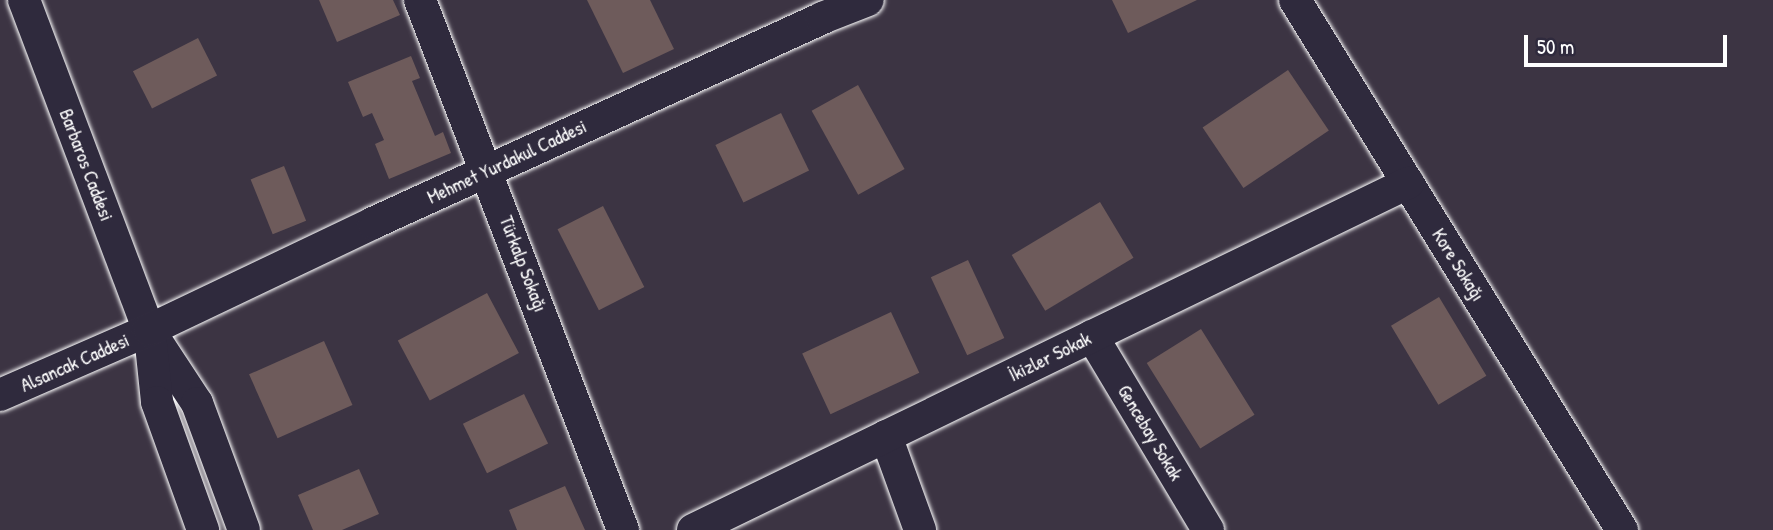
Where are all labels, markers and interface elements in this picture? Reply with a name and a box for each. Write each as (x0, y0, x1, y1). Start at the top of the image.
scale bar (1528, 21, 1731, 65)
text: 50 m (1537, 32, 1574, 61)
street label: Barbaros Caddesi (54, 106, 118, 224)
street label: Mehmet Yurdakul Caddesi (424, 115, 590, 209)
street label: Türkalp Sokağı (494, 213, 552, 315)
street label: Kore Sokağı (1427, 225, 1489, 305)
street label: İkizler Sokak (1005, 327, 1095, 387)
street label: Alsancak Caddesi (17, 329, 133, 397)
street label: Gencebay Sokak (1113, 381, 1187, 485)

